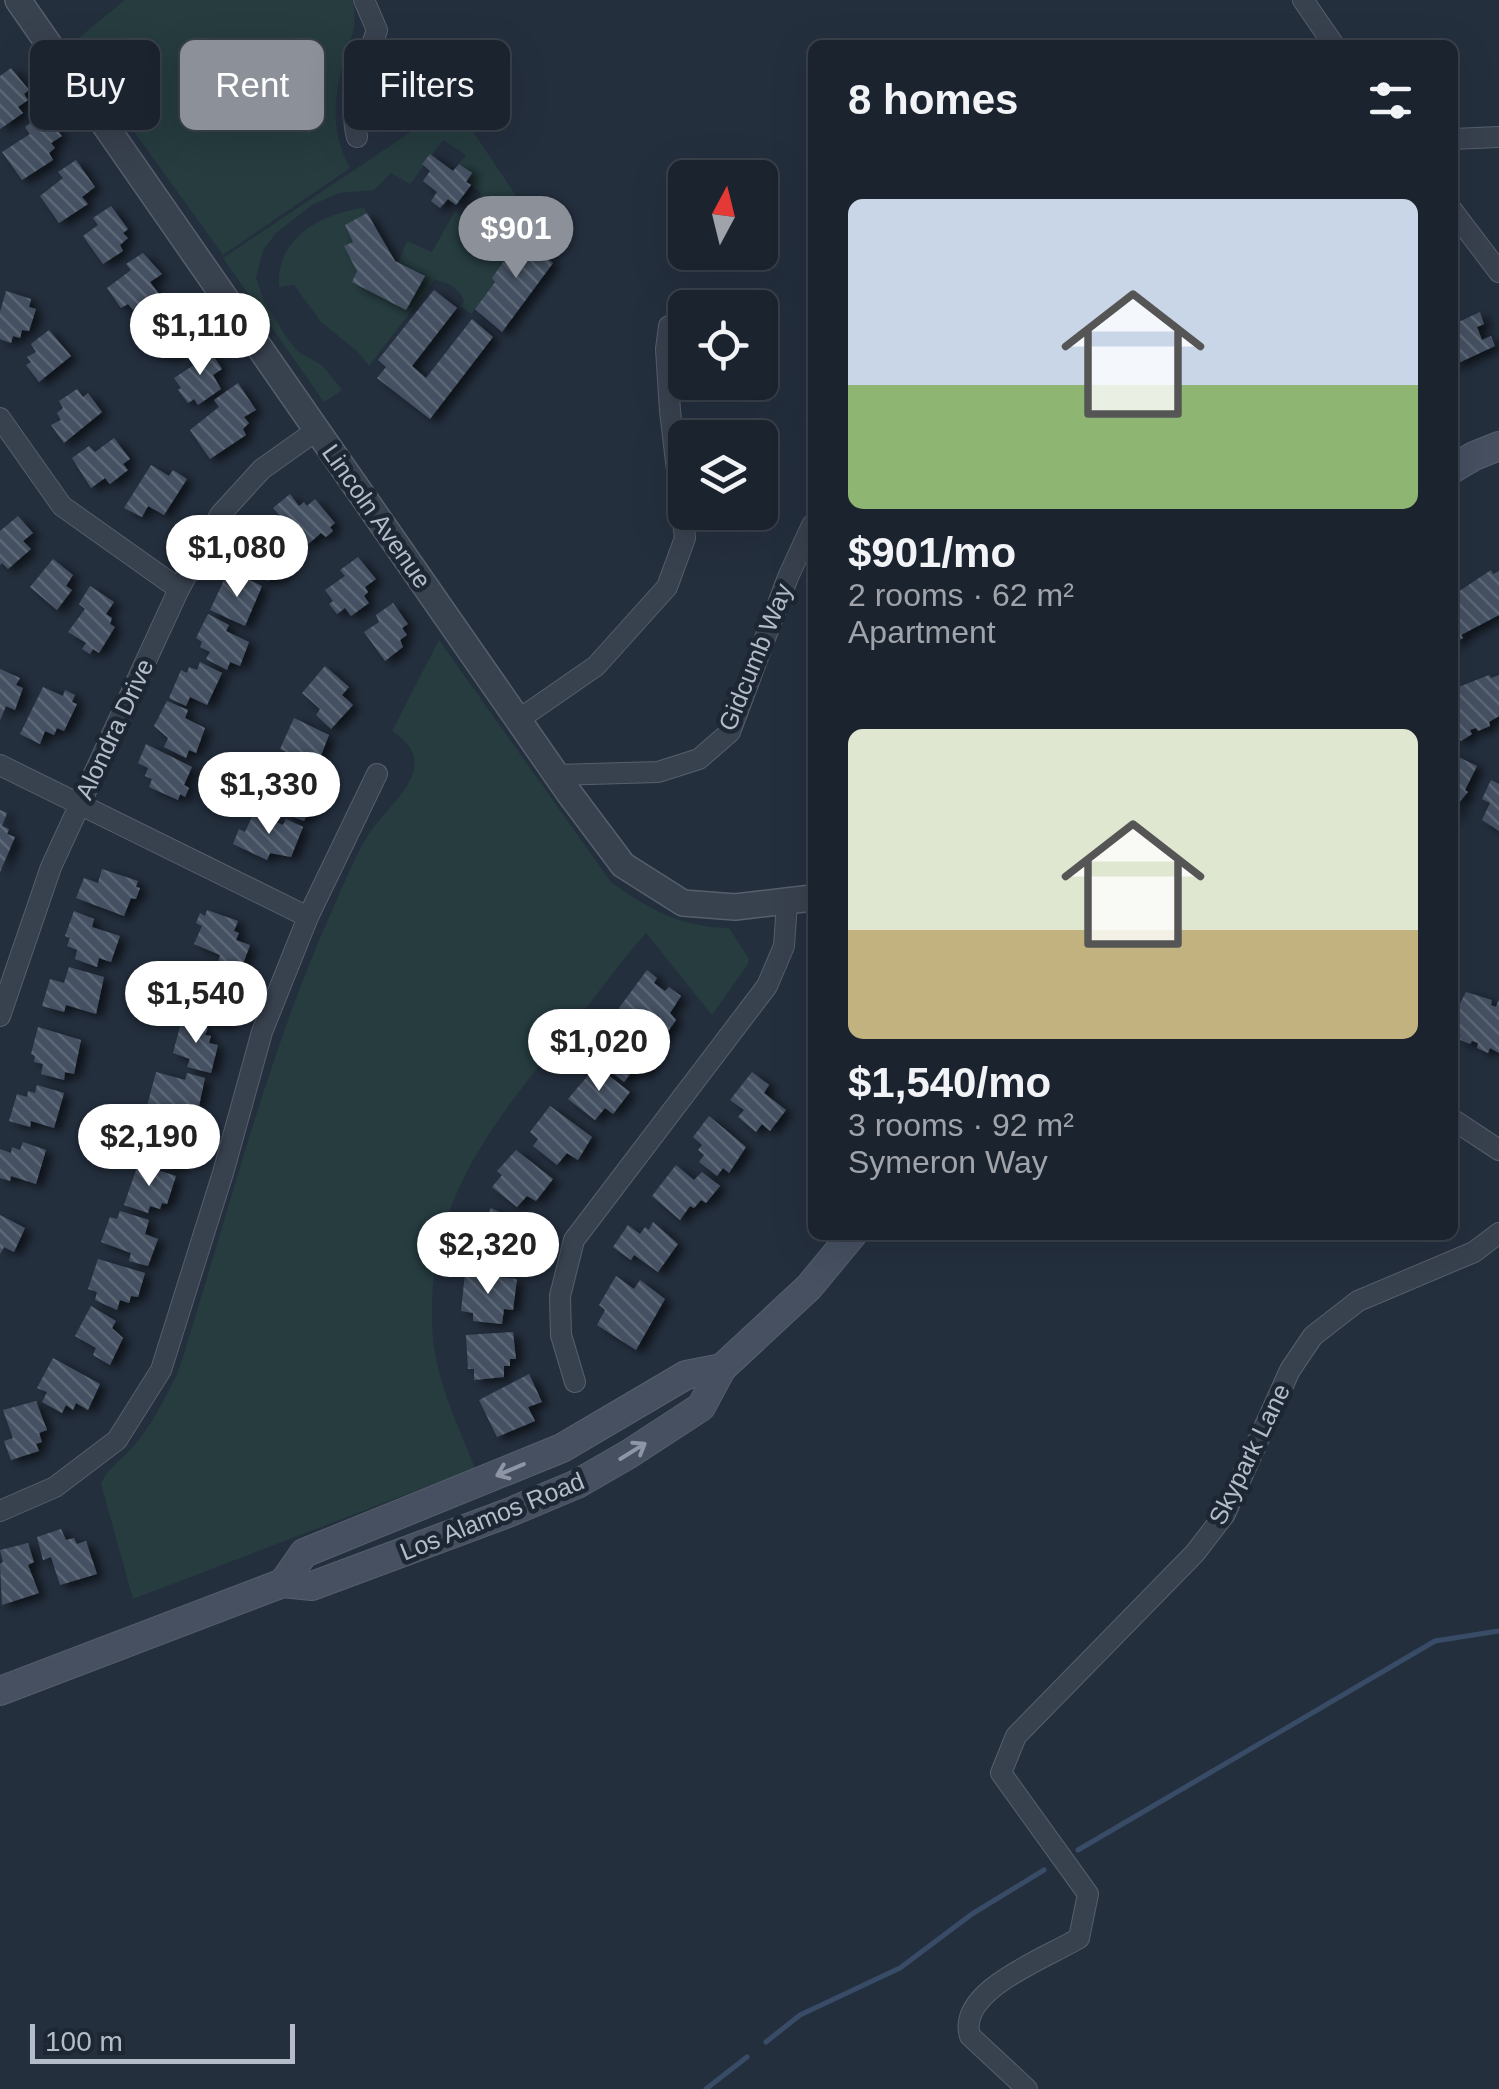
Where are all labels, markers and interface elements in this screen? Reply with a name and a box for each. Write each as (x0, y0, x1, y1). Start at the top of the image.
chip: Buy (30, 40, 160, 130)
chip: Rent (180, 40, 324, 130)
chip: Filters (344, 40, 510, 130)
icon: filters (1363, 73, 1418, 128)
text: 8 homes (848, 76, 1018, 123)
north arrow (668, 160, 778, 270)
map controls (668, 160, 778, 530)
pin: $901 (457, 196, 575, 281)
text: $901 (480, 210, 552, 246)
icon: home (1043, 264, 1223, 444)
button: locate (668, 290, 778, 400)
pin: $1,110 (119, 293, 281, 378)
text: $1,110 (152, 307, 248, 343)
button: layers (668, 420, 778, 530)
street label: Lincoln Avenue (317, 439, 437, 593)
pin: $1,080 (156, 515, 318, 600)
text: $1,080 (188, 529, 286, 565)
text: $901/mo (848, 529, 1016, 576)
text: 2 rooms · 62 m² (848, 577, 1074, 613)
street label: Gidcumb Way (713, 579, 797, 735)
text: Apartment (848, 614, 996, 650)
street label: Alondra Drive (69, 654, 159, 804)
pin: $1,330 (188, 752, 350, 837)
text: $1,330 (220, 766, 318, 802)
icon: home (1043, 794, 1223, 974)
pin: $1,540 (115, 961, 277, 1046)
text: $1,540 (147, 975, 245, 1011)
pin: $1,020 (518, 1009, 680, 1094)
text: $1,020 (550, 1023, 648, 1059)
text: $1,540/mo (848, 1059, 1051, 1106)
pin: $2,190 (68, 1104, 230, 1189)
text: 3 rooms · 92 m² (848, 1107, 1074, 1143)
text: $2,190 (100, 1118, 198, 1154)
text: Symeron Way (848, 1144, 1048, 1180)
pin: $2,320 (407, 1212, 569, 1297)
text: $2,320 (439, 1226, 537, 1262)
street label: Skypark Lane (1203, 1379, 1295, 1529)
one-way arrow (618, 1441, 647, 1461)
one-way arrow (495, 1462, 526, 1480)
street label: Los Alamos Road (396, 1466, 588, 1566)
scale bar (30, 2019, 295, 2064)
text: 100 m (45, 2026, 123, 2057)

